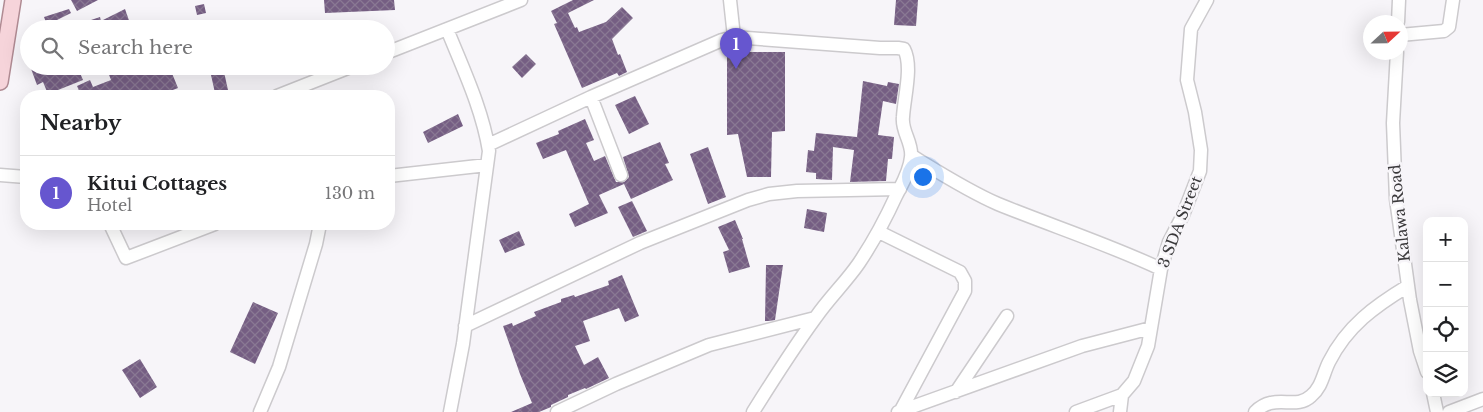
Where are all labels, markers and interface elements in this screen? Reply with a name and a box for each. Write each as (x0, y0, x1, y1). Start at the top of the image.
north arrow (1363, 15, 1408, 60)
search box (20, 20, 395, 75)
pin: 1 (720, 28, 752, 69)
icon: search (38, 34, 66, 62)
text: Search here (78, 36, 193, 59)
text: Nearby (40, 110, 121, 136)
street label: Kalawa Road (1385, 163, 1414, 263)
your location (910, 164, 936, 190)
text: Kitui Cottages (87, 172, 227, 195)
street label: 3 SDA Street (1153, 173, 1206, 270)
text: 1 (53, 183, 59, 203)
text: 130 m (325, 183, 375, 203)
text: Hotel (87, 195, 132, 215)
map controls (1423, 217, 1468, 397)
button: + (1423, 217, 1468, 262)
button: − (1423, 262, 1468, 307)
button: locate (1423, 307, 1468, 352)
button: layers (1423, 352, 1468, 397)

